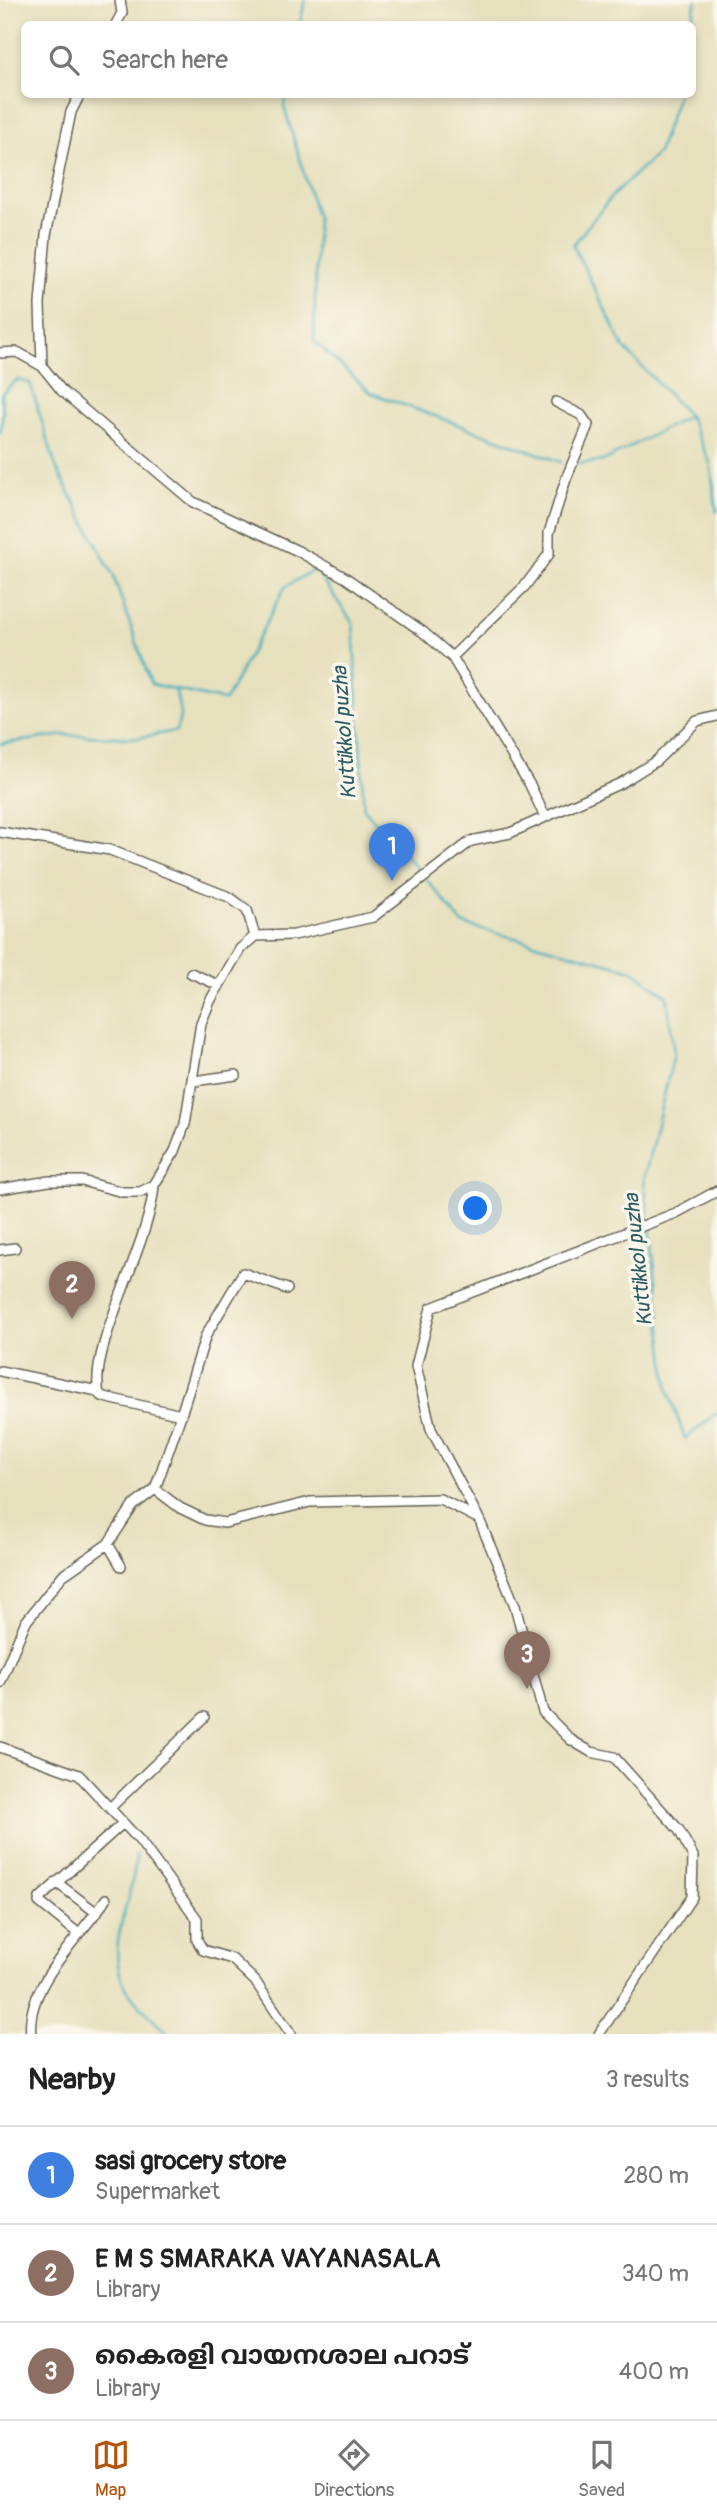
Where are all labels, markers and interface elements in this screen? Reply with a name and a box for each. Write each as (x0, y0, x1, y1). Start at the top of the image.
search box (21, 21, 696, 98)
icon: search (45, 41, 83, 79)
text: Search here (101, 44, 228, 76)
water label: Kuttikkol puzha (326, 664, 363, 800)
pin: 1 (369, 823, 415, 881)
your location (458, 1191, 492, 1225)
water label: Kuttikkol puzha (618, 1191, 659, 1328)
pin: 2 (49, 1261, 95, 1319)
pin: 3 (504, 1631, 550, 1689)
text: Nearby (28, 2061, 115, 2098)
text: 3 results (606, 2065, 689, 2094)
text: sasi grocery store (95, 2145, 286, 2177)
text: 1 (47, 2161, 56, 2190)
text: 280 m (623, 2161, 689, 2190)
text: Supermarket (95, 2177, 220, 2206)
text: E M S SMARAKA VAYANASALA (95, 2243, 441, 2275)
text: 2 (45, 2259, 57, 2288)
text: 340 m (622, 2259, 689, 2288)
text: Library (95, 2275, 160, 2304)
text: കൈരളി വായനശാല പറാട് (95, 2340, 469, 2372)
text: 3 (45, 2357, 57, 2386)
text: 400 m (619, 2357, 689, 2386)
text: Library (95, 2374, 160, 2403)
tab: Map (92, 2436, 130, 2502)
tab: Directions (314, 2436, 394, 2502)
tab: Saved (578, 2436, 625, 2502)

